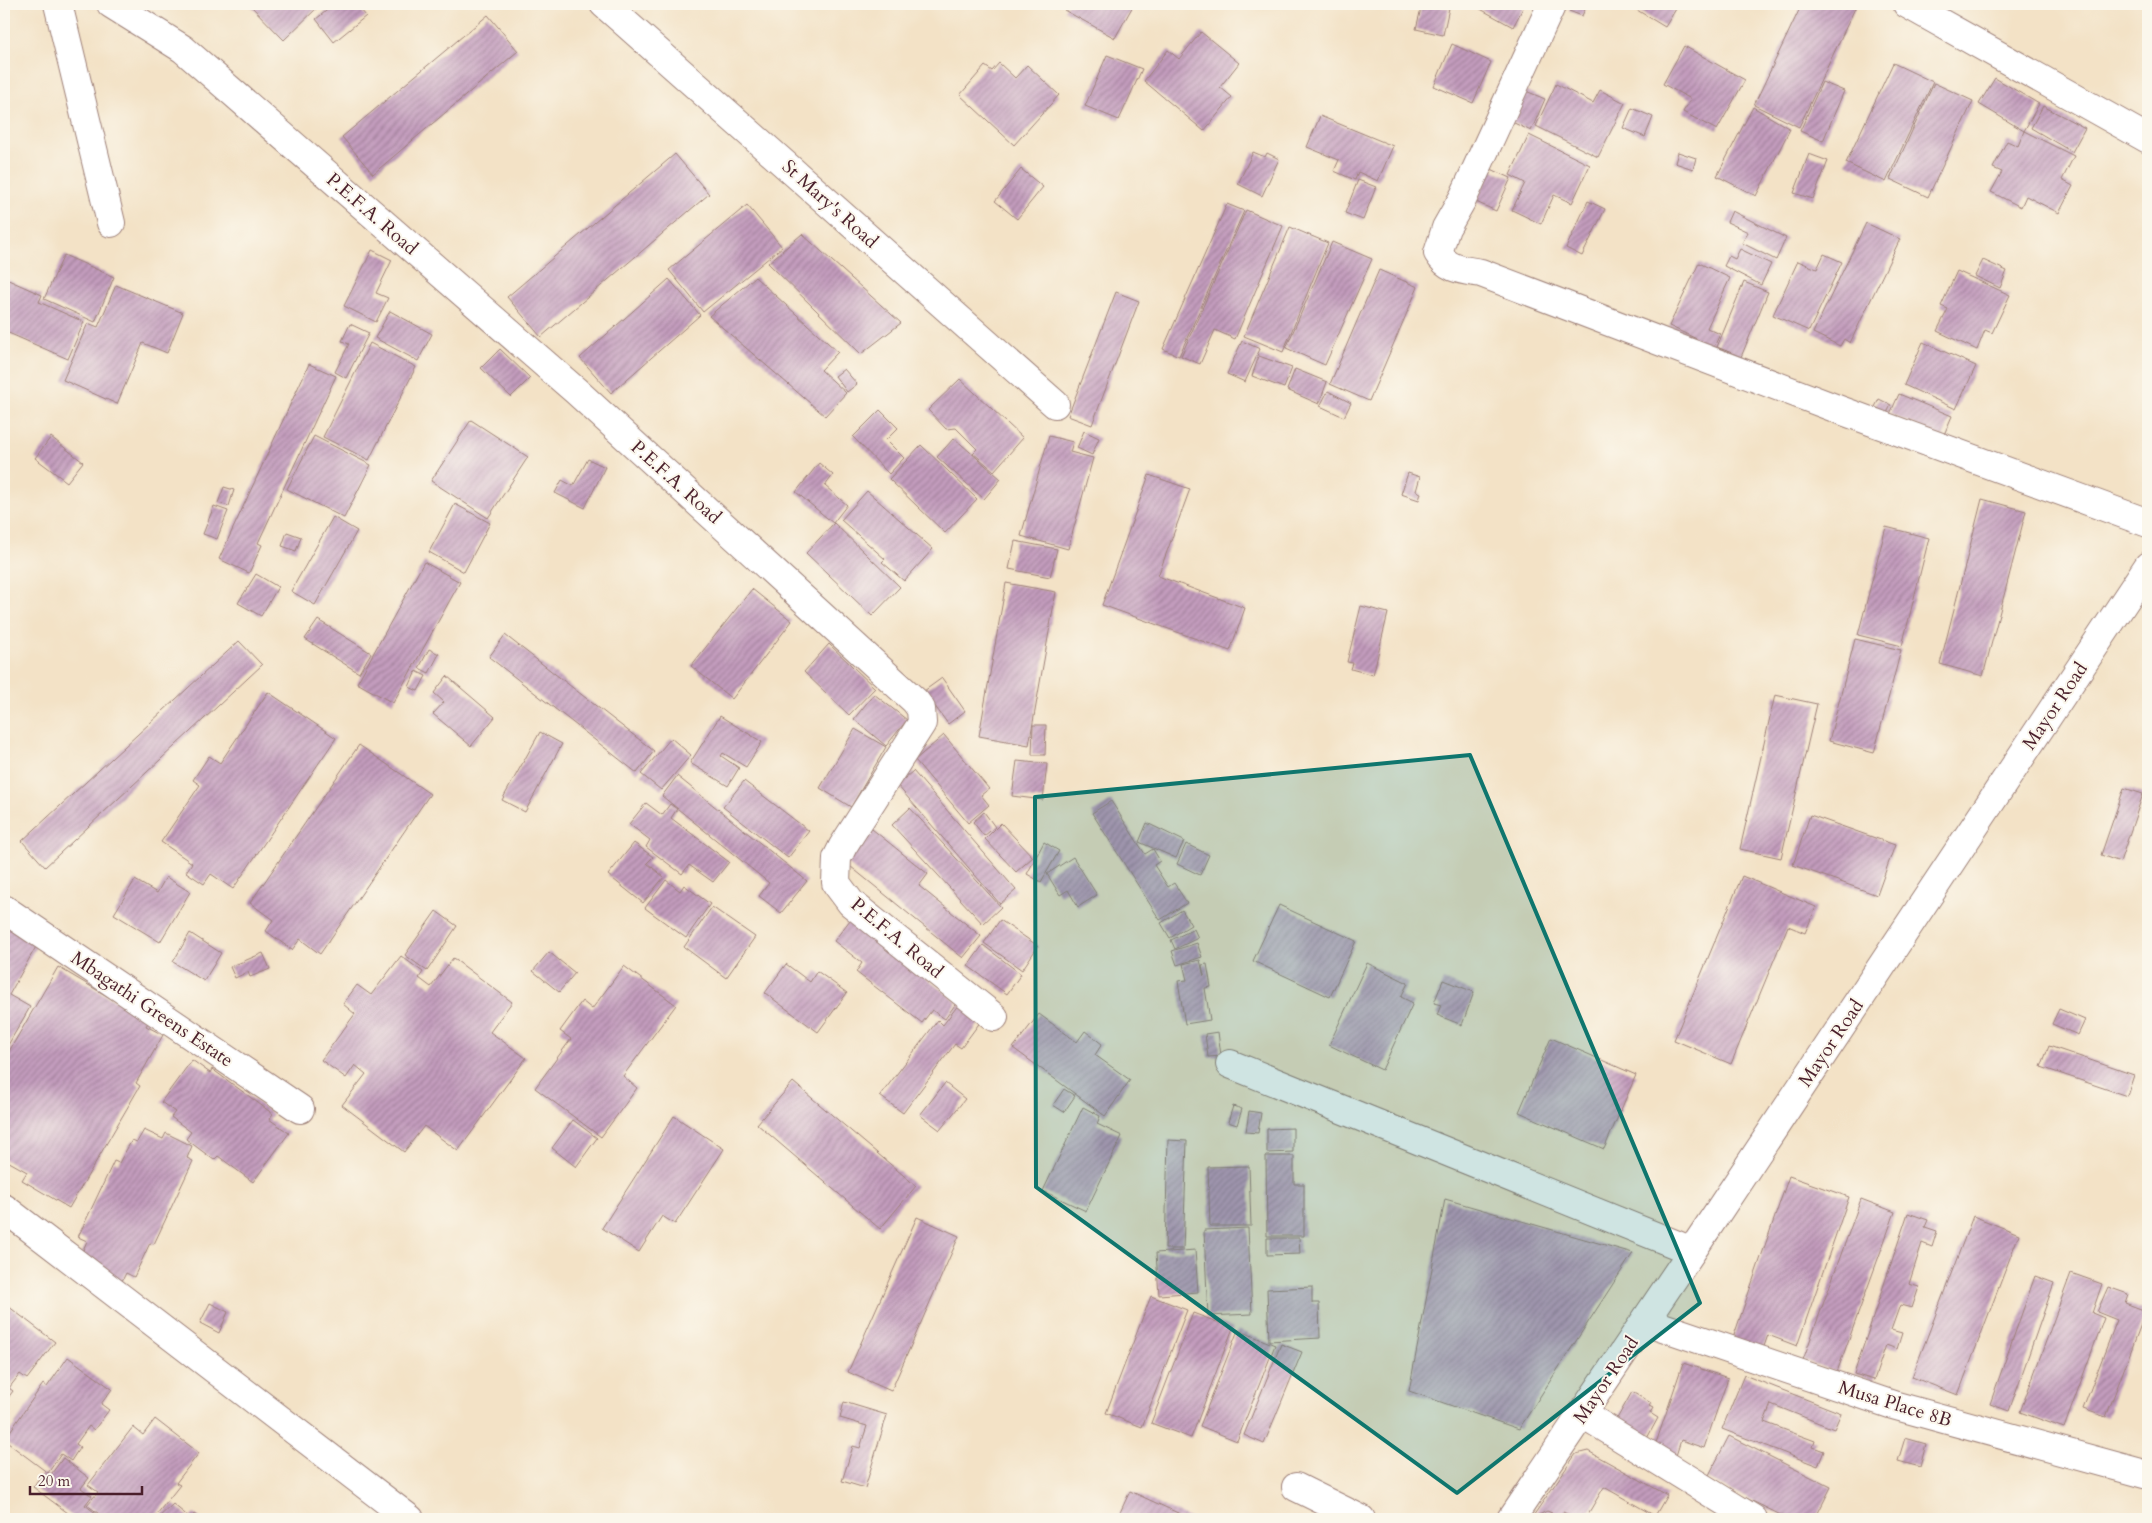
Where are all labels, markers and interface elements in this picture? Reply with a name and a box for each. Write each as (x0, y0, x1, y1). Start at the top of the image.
street label: St Mary's Road (776, 154, 884, 254)
street label: P.E.F.A. Road (321, 167, 423, 261)
street label: P.E.F.A. Road (625, 434, 727, 530)
street label: Mayor Road (2016, 657, 2094, 755)
street label: P.E.F.A. Road (845, 892, 949, 984)
street label: Mbagathi Greens Estate (66, 945, 238, 1073)
street label: Mayor Road (1792, 994, 1870, 1092)
street label: Mayor Road (1567, 1331, 1645, 1429)
street label: Musa Place 8B (1835, 1374, 1955, 1434)
scale bar (30, 1463, 142, 1495)
text: 20 m (38, 1471, 70, 1491)

